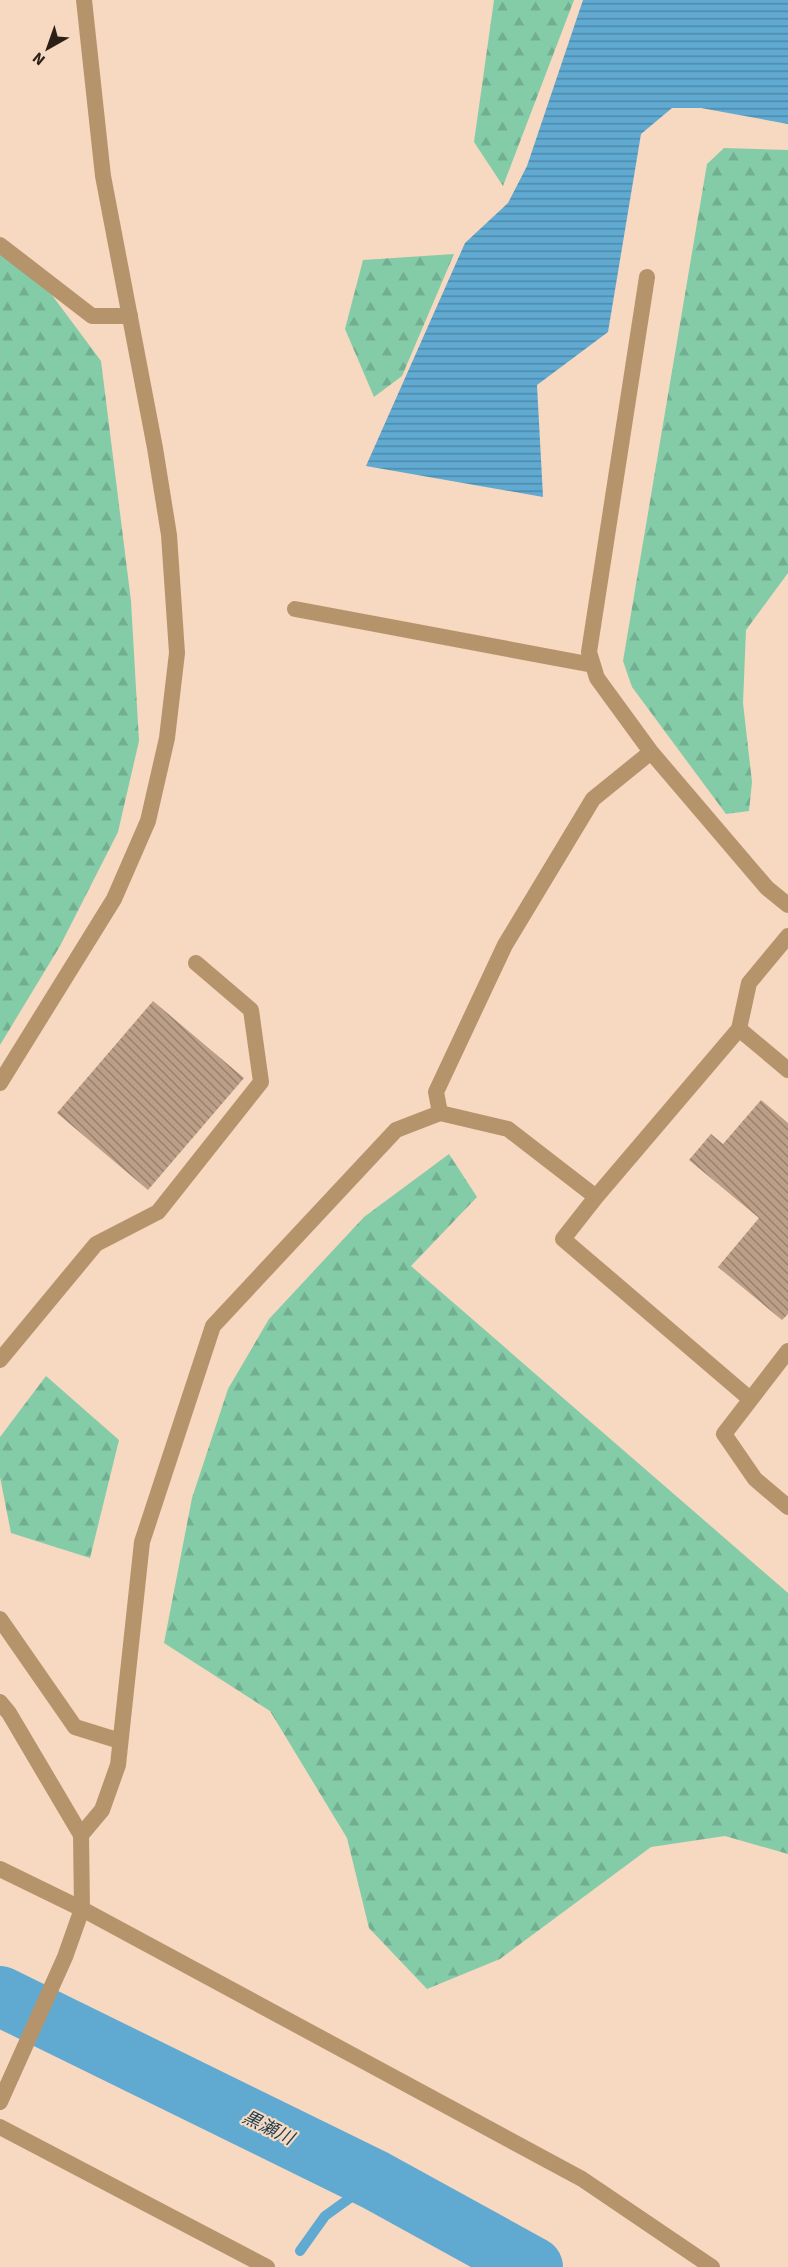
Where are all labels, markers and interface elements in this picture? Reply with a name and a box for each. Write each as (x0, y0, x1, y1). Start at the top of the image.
north arrow (18, 18, 78, 78)
text: N (28, 47, 50, 71)
water label: 黒瀬川 (238, 2105, 300, 2152)

